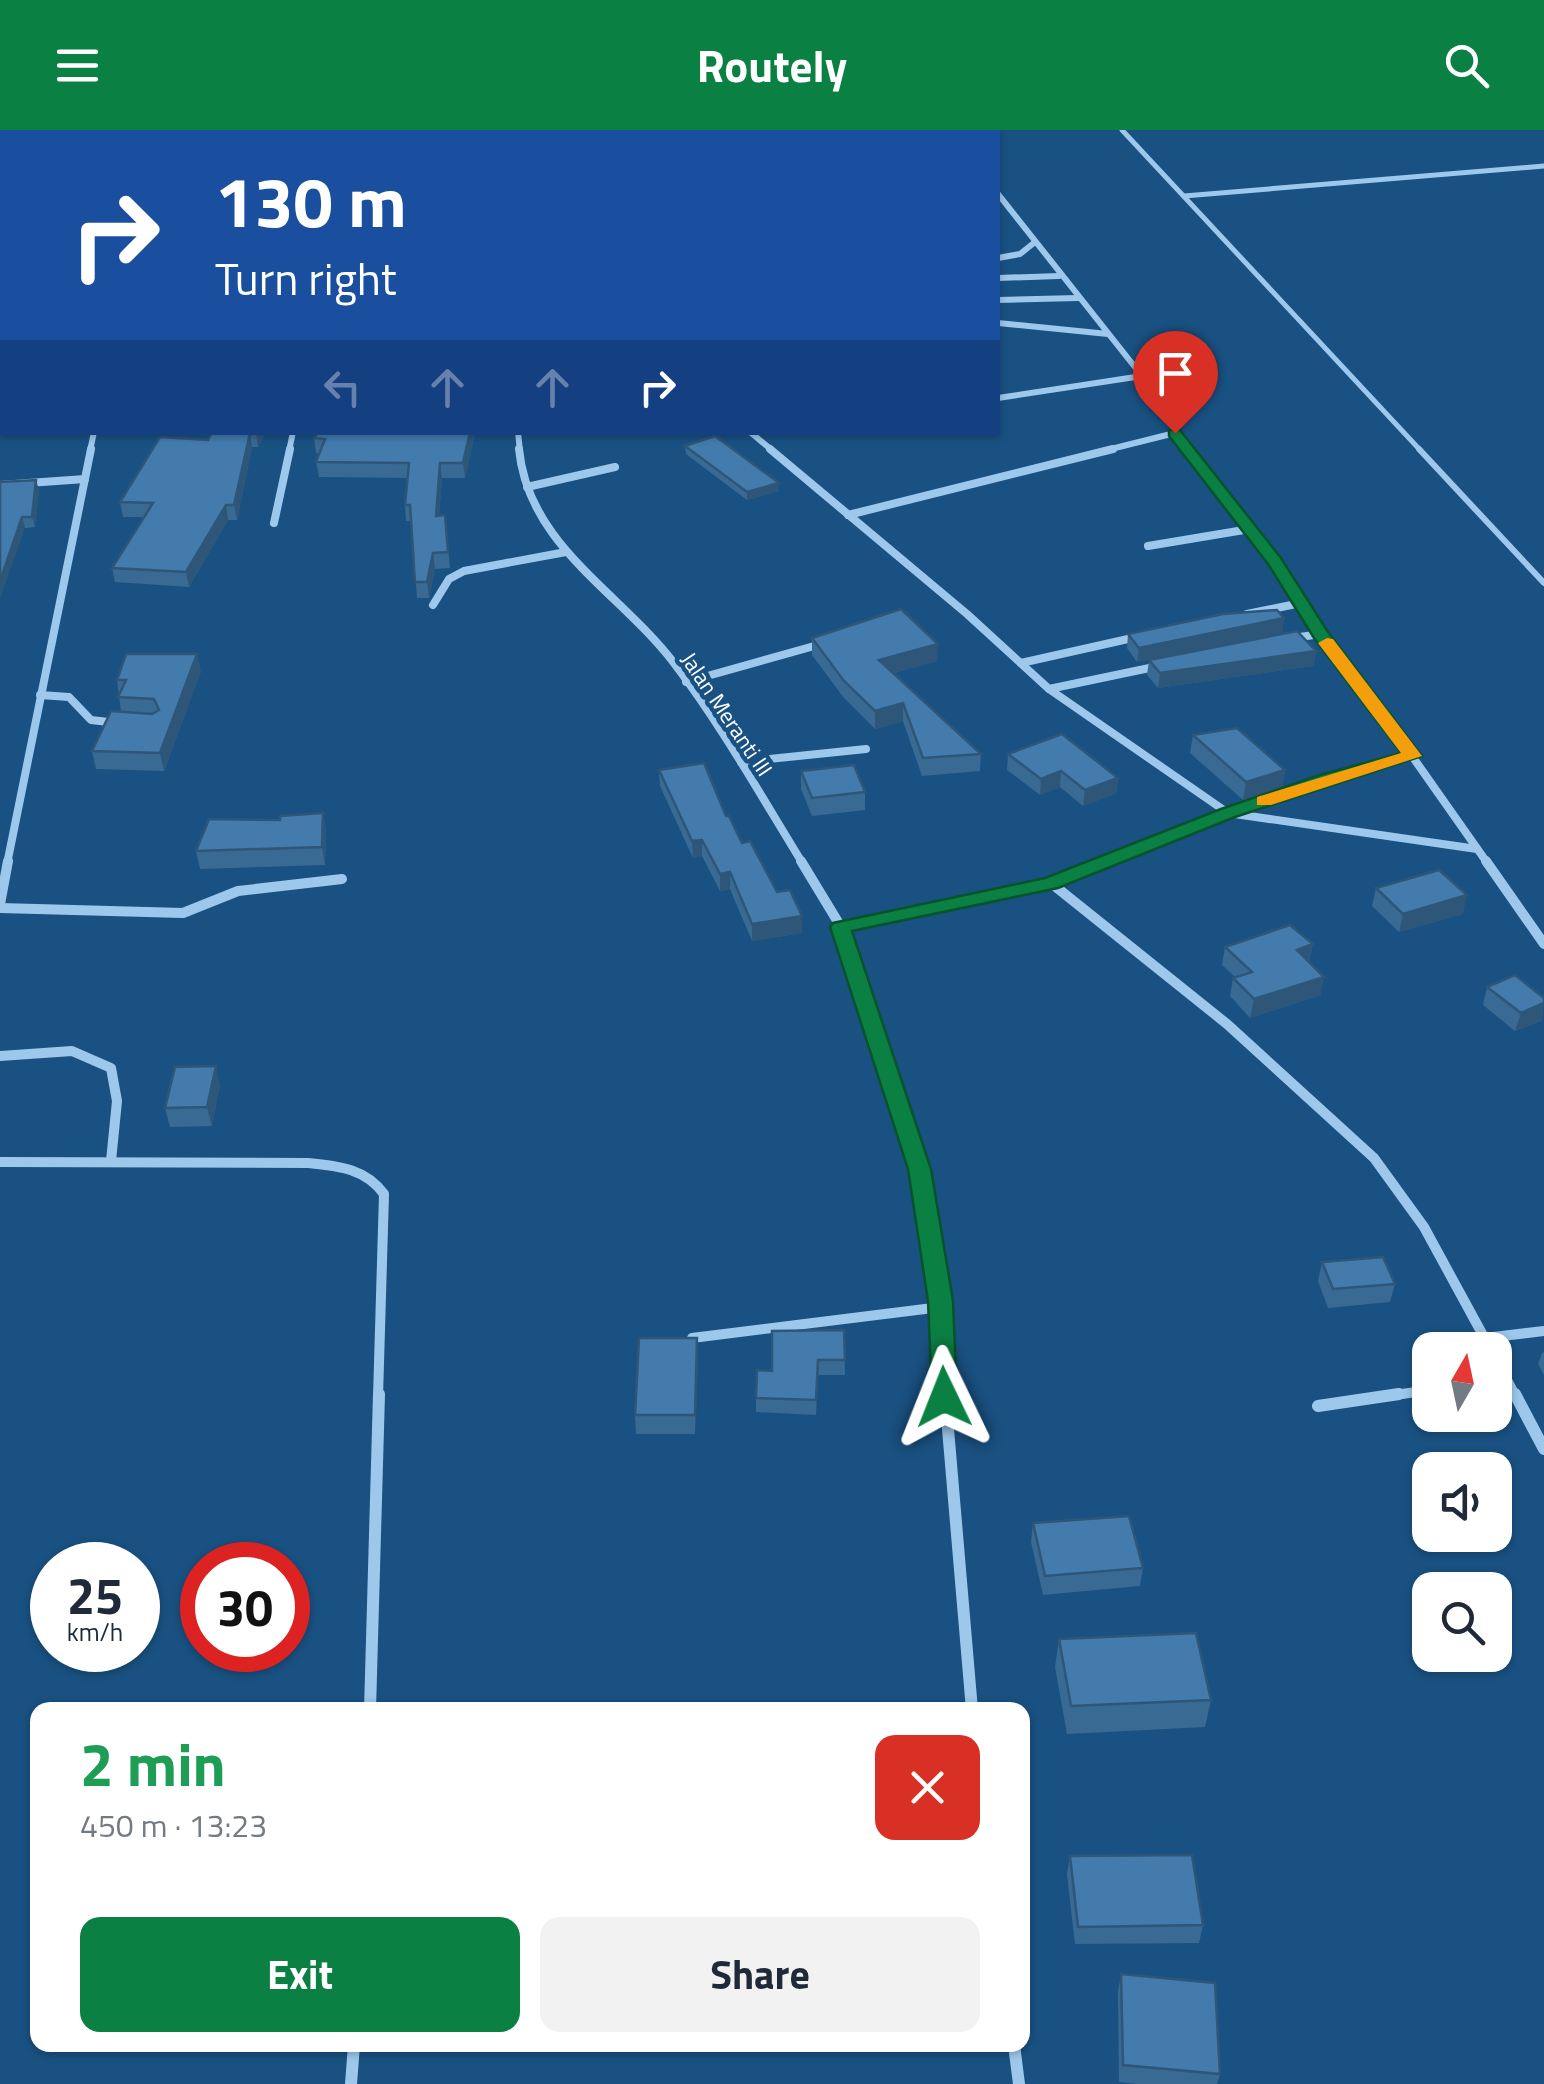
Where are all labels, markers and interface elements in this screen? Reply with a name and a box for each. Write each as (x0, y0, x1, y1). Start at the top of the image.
text: Routely (697, 31, 847, 99)
icon: menu (50, 38, 105, 93)
icon: search (1439, 38, 1494, 93)
text: 130 m (215, 148, 407, 254)
icon: right (50, 170, 180, 300)
text: Turn right (215, 244, 397, 312)
pin (1133, 331, 1218, 434)
icon: arrive (1148, 346, 1203, 401)
icon: left (315, 360, 370, 415)
icon: ahead (420, 360, 475, 415)
icon: ahead (525, 360, 580, 415)
icon: right (630, 360, 685, 415)
street label: Jalan Meranti III (673, 645, 781, 783)
north arrow (1412, 1332, 1512, 1432)
map controls (1412, 1332, 1512, 1672)
position arrow (892, 1345, 996, 1449)
button: sound (1412, 1452, 1512, 1552)
speed limit sign: 30 (180, 1542, 310, 1672)
text: 25 (67, 1557, 123, 1633)
button: search (1412, 1572, 1512, 1672)
text: km/h (67, 1613, 123, 1651)
text: 2 min (80, 1718, 226, 1809)
button: close (875, 1735, 980, 1840)
text: 450 m · 13:23 (80, 1801, 267, 1849)
button: Exit (80, 1917, 520, 2032)
button: Share (540, 1917, 980, 2032)

